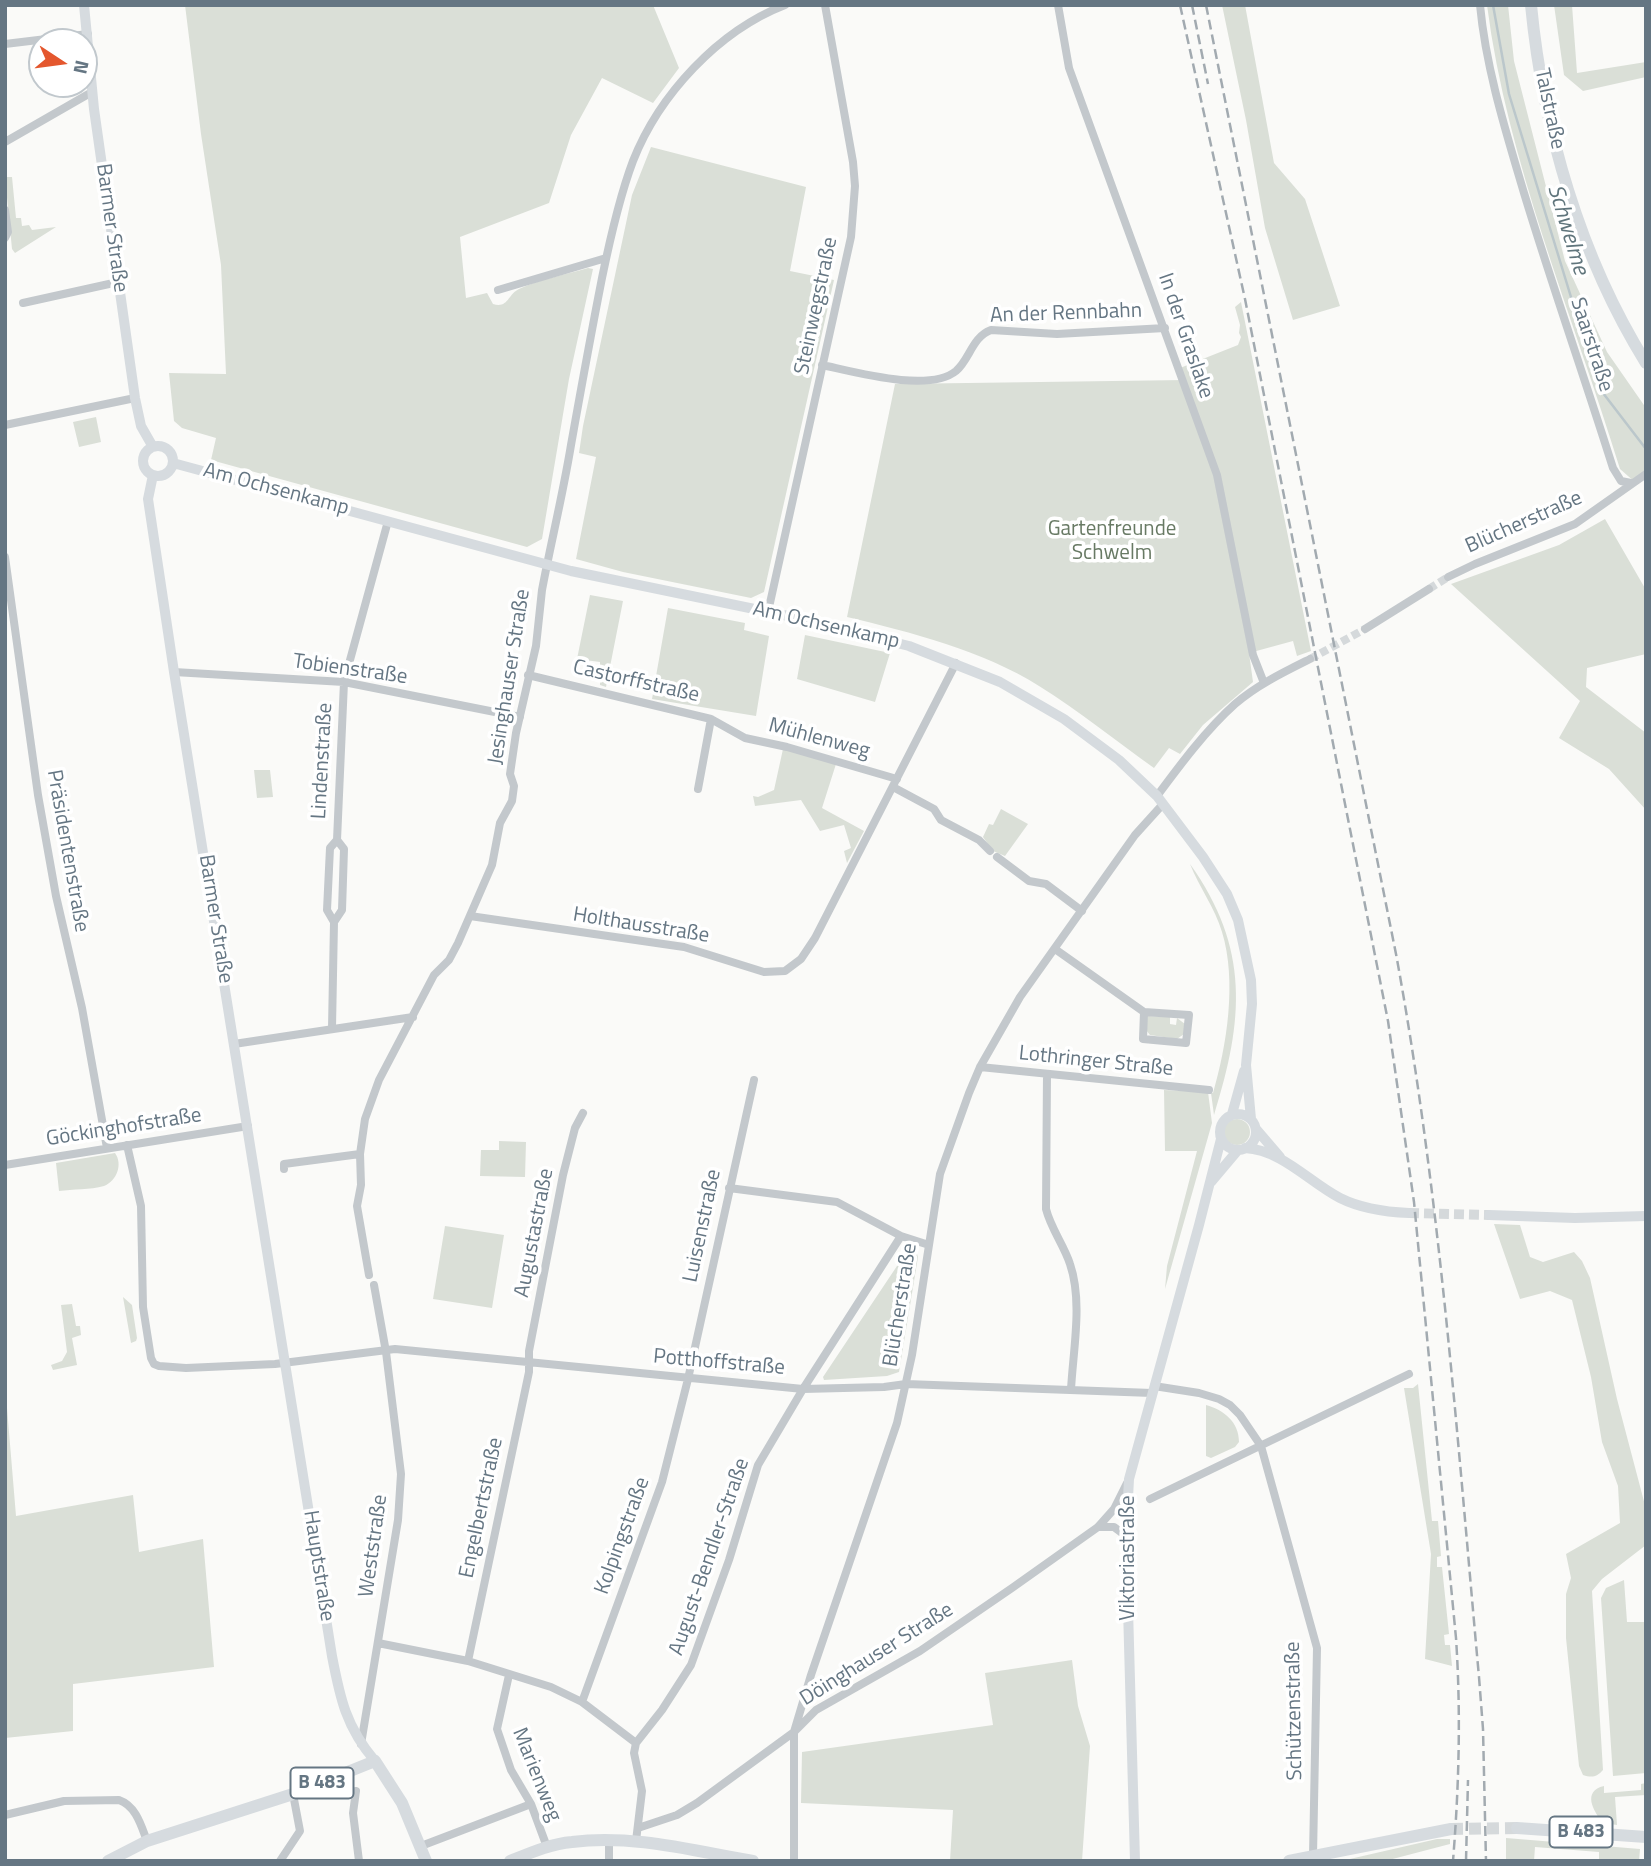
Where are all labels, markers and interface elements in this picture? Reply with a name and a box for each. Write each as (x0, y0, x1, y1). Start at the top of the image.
north arrow (28, 28, 98, 98)
text: N (66, 58, 98, 77)
street label: Talstraße (1528, 66, 1570, 152)
street label: Barmer Straße (89, 162, 133, 294)
water label: Schwelme (1540, 182, 1594, 278)
street label: Steinwegstraße (790, 235, 844, 377)
street label: In der Graslake (1152, 270, 1218, 402)
street label: Saarstraße (1564, 295, 1618, 395)
street label: An der Rennbahn (990, 299, 1142, 329)
street label: Am Ochsenkamp (200, 458, 352, 522)
street label: Blücherstraße (1462, 486, 1586, 560)
park label: Gartenfreunde Schwelm (1048, 517, 1176, 567)
street label: Jesinghauser Straße (484, 588, 536, 766)
street label: Am Ochsenkamp (750, 597, 902, 655)
street label: Tobienstraße (291, 649, 409, 691)
street label: Castorffstraße (570, 655, 702, 709)
street label: Lindenstraße (307, 702, 339, 820)
street label: Mühlenweg (766, 713, 872, 765)
street label: Präsidentenstraße (40, 768, 94, 934)
street label: Barmer Straße (192, 853, 238, 985)
street label: Holthausstraße (571, 903, 711, 949)
street label: Lothringer Straße (1018, 1041, 1174, 1083)
street label: Göckinghofstraße (45, 1103, 203, 1153)
street label: Augustastraße (510, 1166, 560, 1300)
street label: Luisenstraße (679, 1167, 727, 1285)
street label: Blücherstraße (879, 1241, 923, 1369)
street label: Potthoffstraße (652, 1345, 786, 1381)
street label: Engelbertstraße (455, 1435, 509, 1581)
street label: August-Bendler-Straße (664, 1455, 756, 1659)
street label: Kolpingstraße (590, 1474, 656, 1598)
street label: Weststraße (354, 1493, 394, 1599)
street label: Viktoriastraße (1116, 1495, 1142, 1621)
street label: Hauptstraße (297, 1509, 339, 1623)
street label: Döinghauser Straße (796, 1598, 958, 1712)
street label: Schützenstraße (1281, 1641, 1309, 1781)
street label: Marienweg (506, 1724, 566, 1826)
road number: B 483 (290, 1768, 354, 1798)
road number: B 483 (1550, 1816, 1612, 1848)

